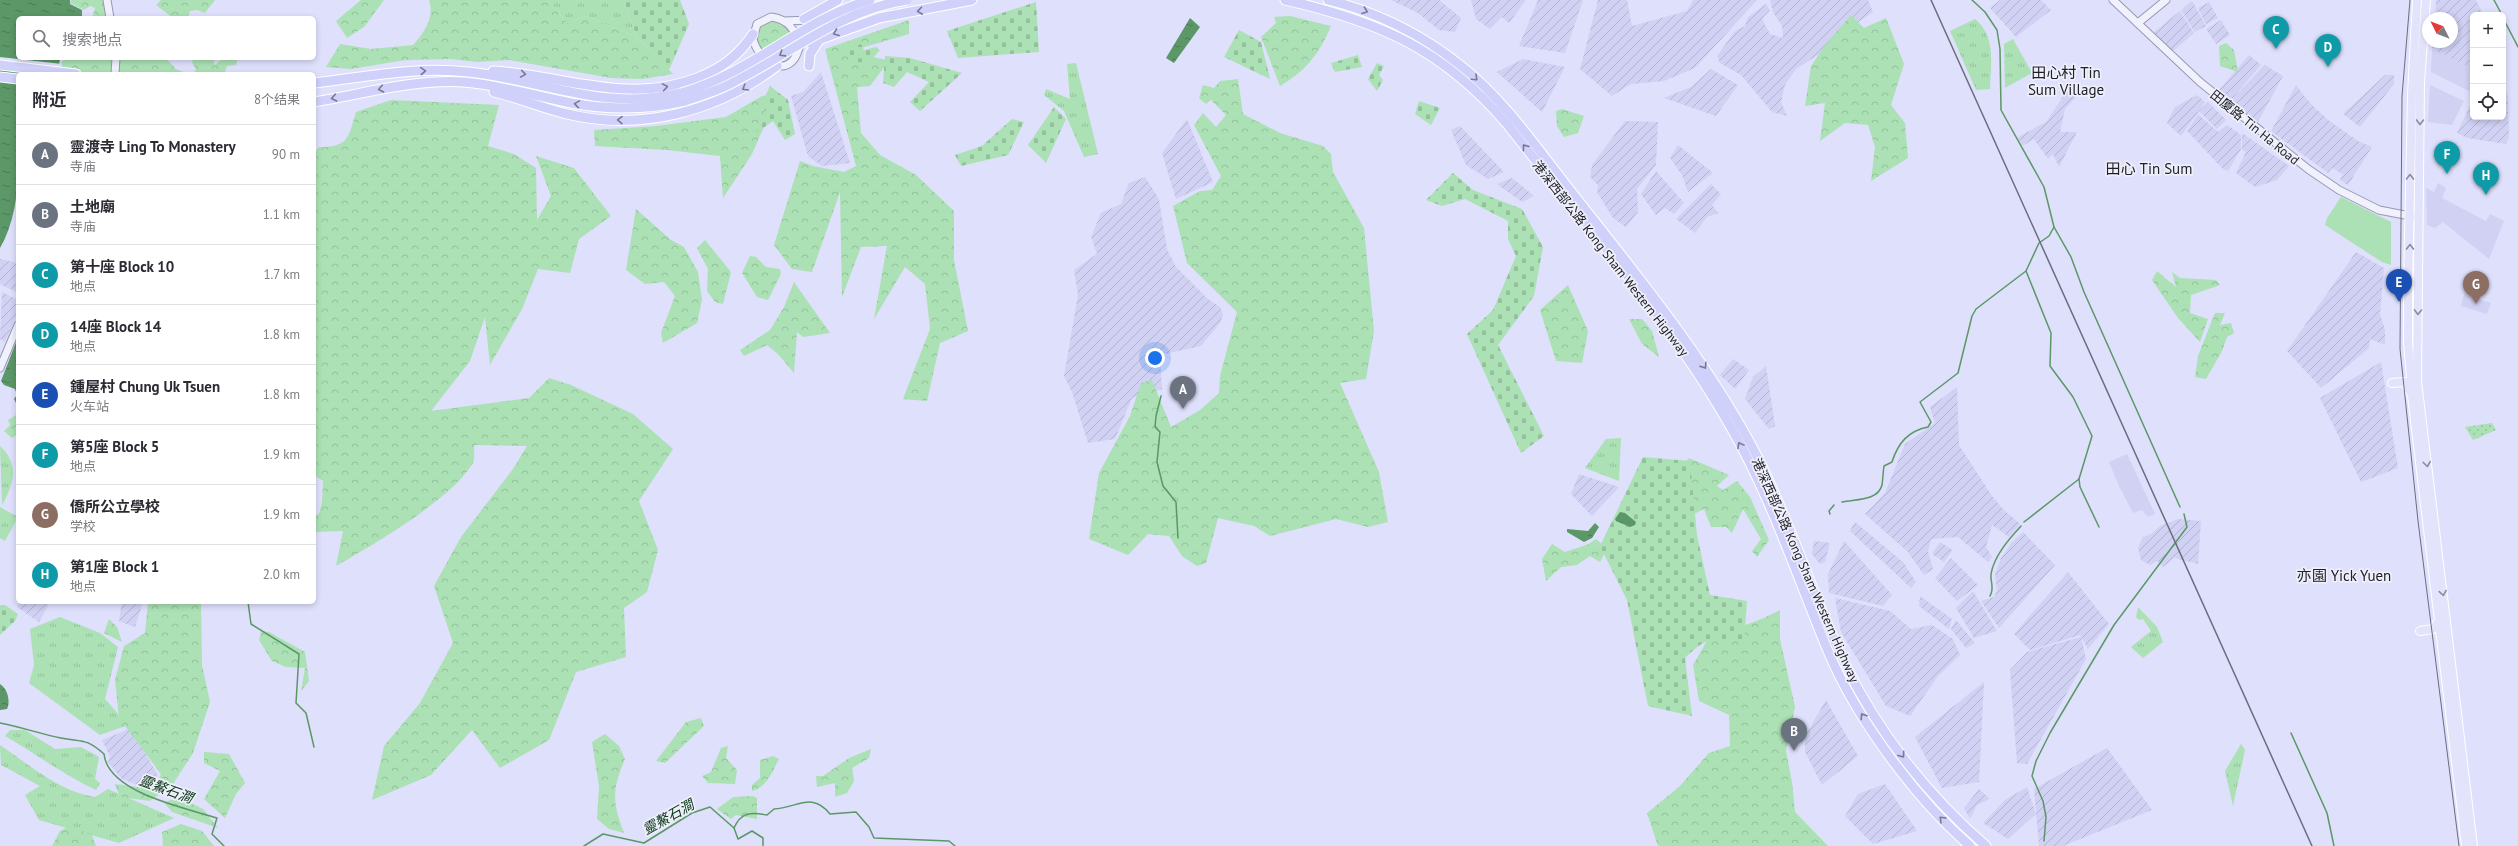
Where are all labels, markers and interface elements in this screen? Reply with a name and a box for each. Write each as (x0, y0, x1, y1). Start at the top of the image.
one-way arrow (917, 6, 923, 15)
one-way arrow (1361, 7, 1368, 15)
north arrow (2422, 12, 2458, 48)
map controls (2470, 12, 2506, 120)
button: + (2470, 12, 2506, 48)
search box (16, 16, 316, 60)
pin: C (2263, 16, 2289, 49)
icon: search (30, 27, 52, 49)
one-way arrow (832, 29, 839, 37)
text: 搜索地点 (62, 30, 122, 49)
pin: D (2315, 34, 2341, 67)
button: − (2470, 48, 2506, 84)
one-way arrow (779, 49, 786, 56)
district label: 田心村 Tin Sum Village (2028, 63, 2104, 99)
one-way arrow (420, 66, 426, 75)
one-way arrow (520, 69, 526, 78)
one-way arrow (1471, 73, 1478, 80)
one-way arrow (662, 83, 668, 92)
one-way arrow (742, 83, 749, 91)
one-way arrow (378, 84, 384, 93)
button: locate (2470, 84, 2506, 120)
street label: 田廈路 Tin Ha Road (2207, 86, 2303, 169)
text: 附近 (32, 89, 66, 111)
text: 8个结果 (254, 91, 300, 108)
one-way arrow (331, 94, 338, 102)
one-way arrow (573, 100, 580, 109)
one-way arrow (617, 116, 623, 124)
one-way arrow (2416, 119, 2424, 125)
text: 靈渡寺 Ling To Monastery (70, 137, 236, 156)
pin: F (2434, 141, 2460, 174)
one-way arrow (1523, 145, 1530, 152)
text: A (41, 146, 49, 163)
text: 90 m (272, 146, 300, 163)
street label: 港深西部公路 Kong Sham Western Highway (1529, 157, 1692, 360)
text: 寺庙 (70, 158, 96, 175)
district label: 田心 Tin Sum (2106, 159, 2192, 178)
pin: H (2473, 162, 2499, 195)
one-way arrow (2406, 174, 2414, 180)
text: 土地廟 (70, 197, 115, 216)
text: B (41, 206, 49, 223)
text: 1.1 km (263, 206, 300, 223)
text: 寺庙 (70, 218, 96, 235)
one-way arrow (2406, 244, 2414, 250)
text: 第十座 Block 10 (70, 257, 174, 276)
text: C (41, 266, 49, 283)
text: 1.7 km (263, 266, 300, 283)
pin: E (2386, 269, 2412, 302)
pin: G (2463, 271, 2489, 304)
text: 地点 (70, 278, 96, 295)
one-way arrow (2414, 309, 2422, 315)
text: 14座 Block 14 (70, 317, 161, 336)
text: D (41, 326, 49, 343)
text: 1.8 km (263, 326, 300, 343)
text: 地点 (70, 338, 96, 355)
your location (1145, 348, 1165, 368)
one-way arrow (1699, 362, 1707, 369)
pin: A (1170, 376, 1196, 409)
text: 鍾屋村 Chung Uk Tsuen (70, 377, 220, 396)
text: E (42, 386, 48, 403)
text: 1.8 km (263, 386, 300, 403)
text: 火车站 (70, 398, 109, 415)
text: 第5座 Block 5 (70, 437, 159, 456)
one-way arrow (1737, 442, 1745, 449)
text: F (42, 446, 48, 463)
text: 1.9 km (263, 446, 300, 463)
street label: 港深西部公路 Kong Sham Western Highway (1748, 455, 1863, 685)
text: 地点 (70, 458, 96, 475)
one-way arrow (2422, 461, 2431, 468)
text: 僑所公立學校 (70, 497, 160, 516)
text: G (41, 506, 49, 523)
text: 1.9 km (263, 506, 300, 523)
text: 学校 (70, 518, 96, 535)
text: 第1座 Block 1 (70, 557, 159, 576)
text: H (41, 566, 49, 583)
text: 2.0 km (263, 566, 300, 583)
district label: 亦園 Yick Yuen (2297, 566, 2391, 585)
text: 地点 (70, 578, 96, 595)
one-way arrow (2438, 590, 2447, 597)
one-way arrow (1860, 713, 1868, 720)
pin: B (1781, 718, 1807, 751)
one-way arrow (1897, 751, 1904, 758)
water label: 靈鰲石澗 (137, 771, 197, 808)
water label: 靈鰲石澗 (639, 795, 699, 838)
one-way arrow (1939, 816, 1947, 824)

